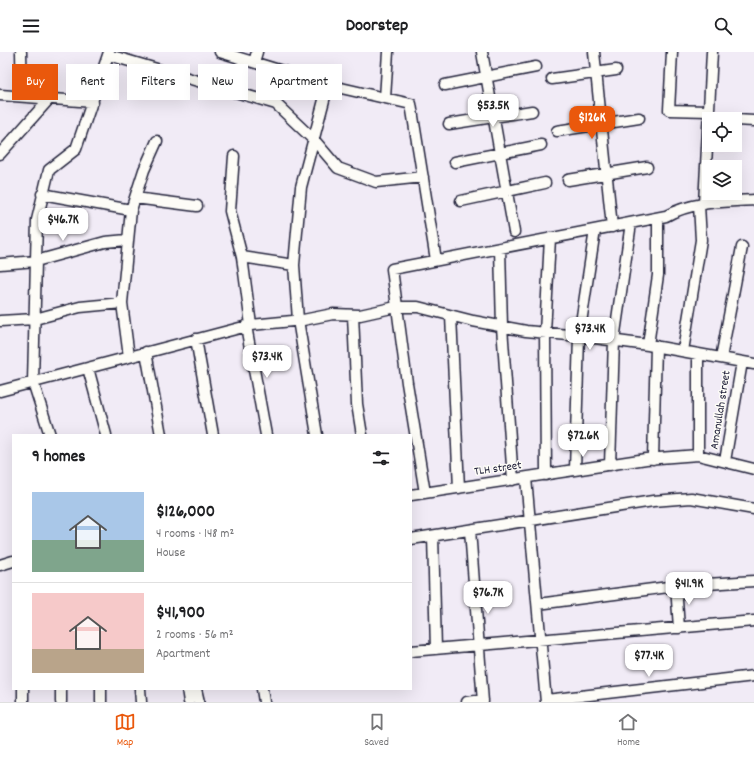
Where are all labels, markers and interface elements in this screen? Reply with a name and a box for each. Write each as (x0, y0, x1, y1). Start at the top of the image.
text: Doorstep (346, 14, 408, 39)
icon: menu (20, 15, 42, 37)
icon: search (712, 15, 734, 37)
chip: Buy (12, 64, 58, 100)
chip: Rent (66, 64, 119, 100)
chip: Filters (127, 64, 190, 100)
chip: New (198, 64, 248, 100)
chip: Apartment (256, 64, 342, 100)
pin: $53.5K (460, 94, 526, 128)
text: $53.5K (477, 97, 509, 116)
pin: $126K (564, 106, 620, 140)
text: $126K (578, 109, 606, 128)
map controls (702, 112, 742, 200)
button: locate (702, 112, 742, 152)
button: layers (702, 160, 742, 200)
pin: $46.7K (30, 208, 96, 242)
text: $46.7K (47, 211, 79, 230)
pin: $73.4K (557, 317, 623, 351)
text: $73.4K (575, 320, 605, 339)
pin: $73.4K (234, 345, 300, 379)
text: $73.4K (252, 348, 282, 367)
street label: Amanullah street (706, 369, 736, 451)
pin: $72.6K (550, 424, 616, 458)
text: $72.6K (567, 427, 599, 446)
text: 9 homes (32, 446, 85, 470)
icon: filters (370, 447, 392, 469)
street label: TLH street (473, 457, 523, 481)
text: $126,000 (156, 501, 215, 525)
icon: home (64, 508, 112, 556)
text: 4 rooms · 148 m² (156, 525, 234, 544)
text: House (156, 544, 185, 563)
pin: $41.9K (656, 572, 722, 606)
text: $41.9K (675, 575, 703, 594)
pin: $76.7K (455, 581, 521, 615)
text: $76.7K (472, 584, 504, 603)
text: $41,900 (156, 602, 205, 626)
icon: home (64, 609, 112, 657)
text: 2 rooms · 56 m² (156, 626, 233, 645)
pin: $77.4K (616, 644, 682, 678)
text: Apartment (156, 645, 210, 664)
text: $77.4K (634, 647, 664, 666)
tab: Map (114, 711, 136, 751)
tab: Saved (364, 711, 389, 751)
tab: Home (617, 711, 640, 751)

